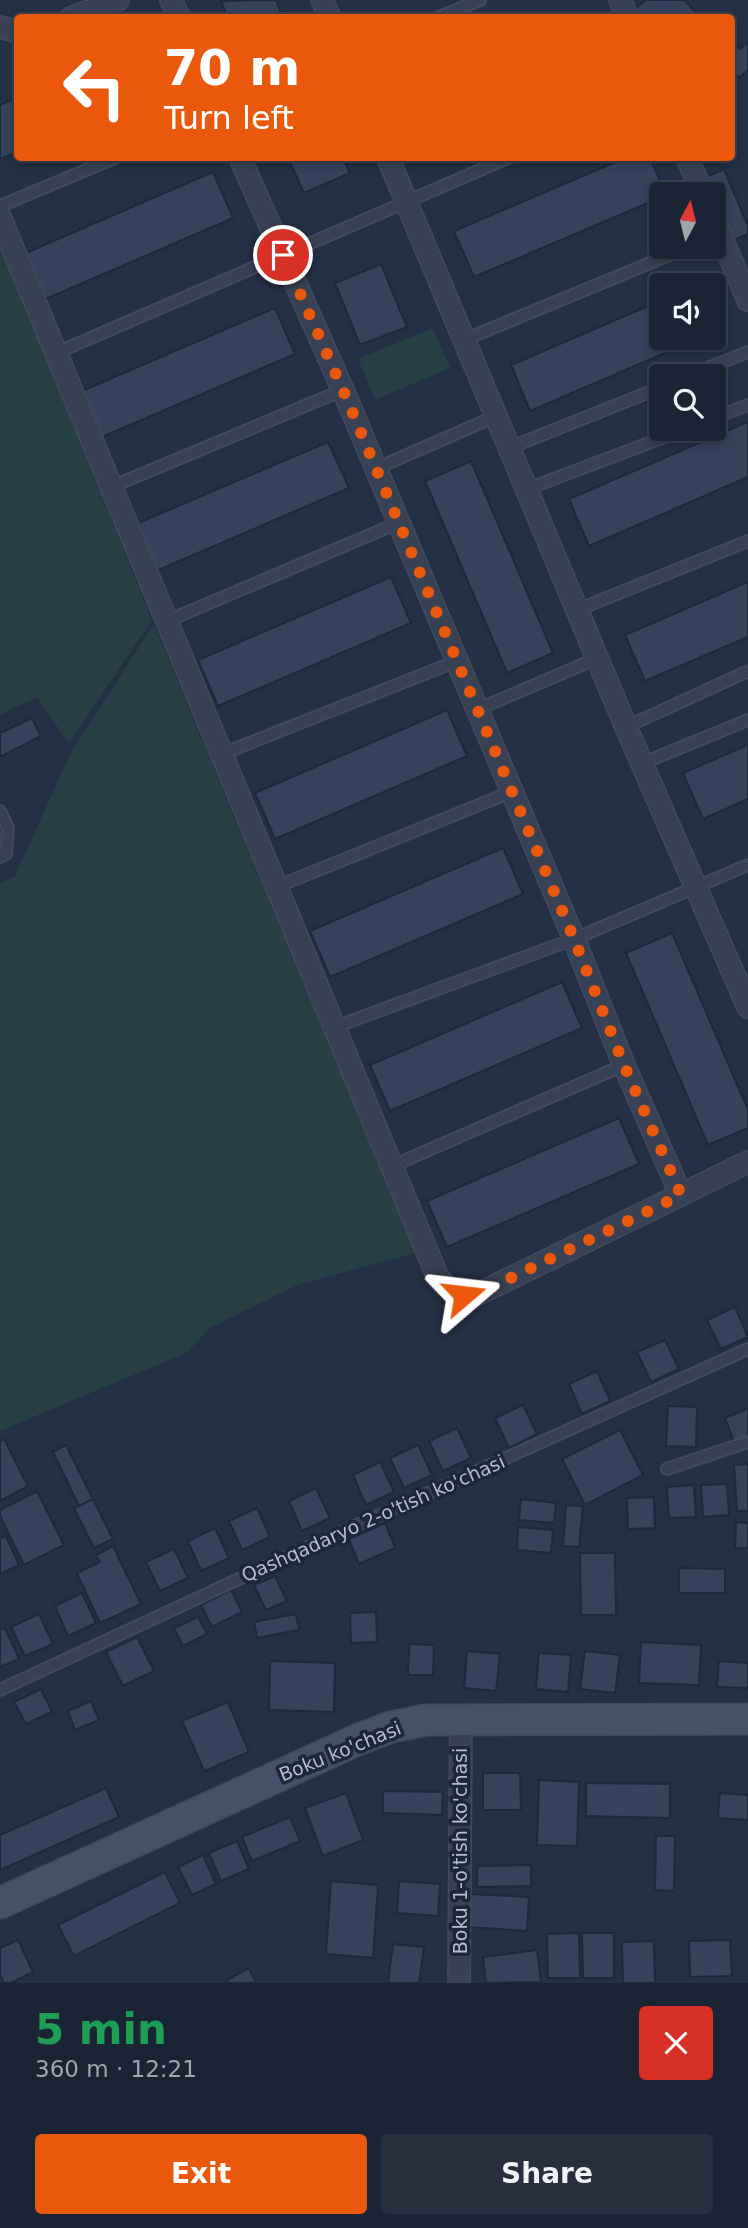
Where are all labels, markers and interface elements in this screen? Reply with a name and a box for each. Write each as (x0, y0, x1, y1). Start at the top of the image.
text: 70 m (164, 40, 300, 97)
icon: left (49, 42, 140, 133)
text: Turn left (164, 99, 294, 137)
north arrow (649, 182, 726, 259)
map controls (649, 182, 726, 441)
pin (253, 225, 313, 285)
icon: arrive (264, 236, 302, 274)
button: sound (649, 273, 726, 350)
button: search (649, 364, 726, 441)
position arrow (427, 1258, 501, 1332)
street label: Qashqadaryo 2-o'tish ko'chasi (238, 1450, 508, 1586)
street label: Boku ko'chasi (276, 1717, 404, 1785)
street label: Boku 1-o'tish ko'chasi (449, 1748, 471, 1954)
text: 5 min (35, 2005, 167, 2054)
button: close (639, 2006, 713, 2080)
text: 360 m · 12:21 (35, 2056, 197, 2082)
button: Exit (35, 2134, 367, 2214)
button: Share (381, 2134, 713, 2214)

